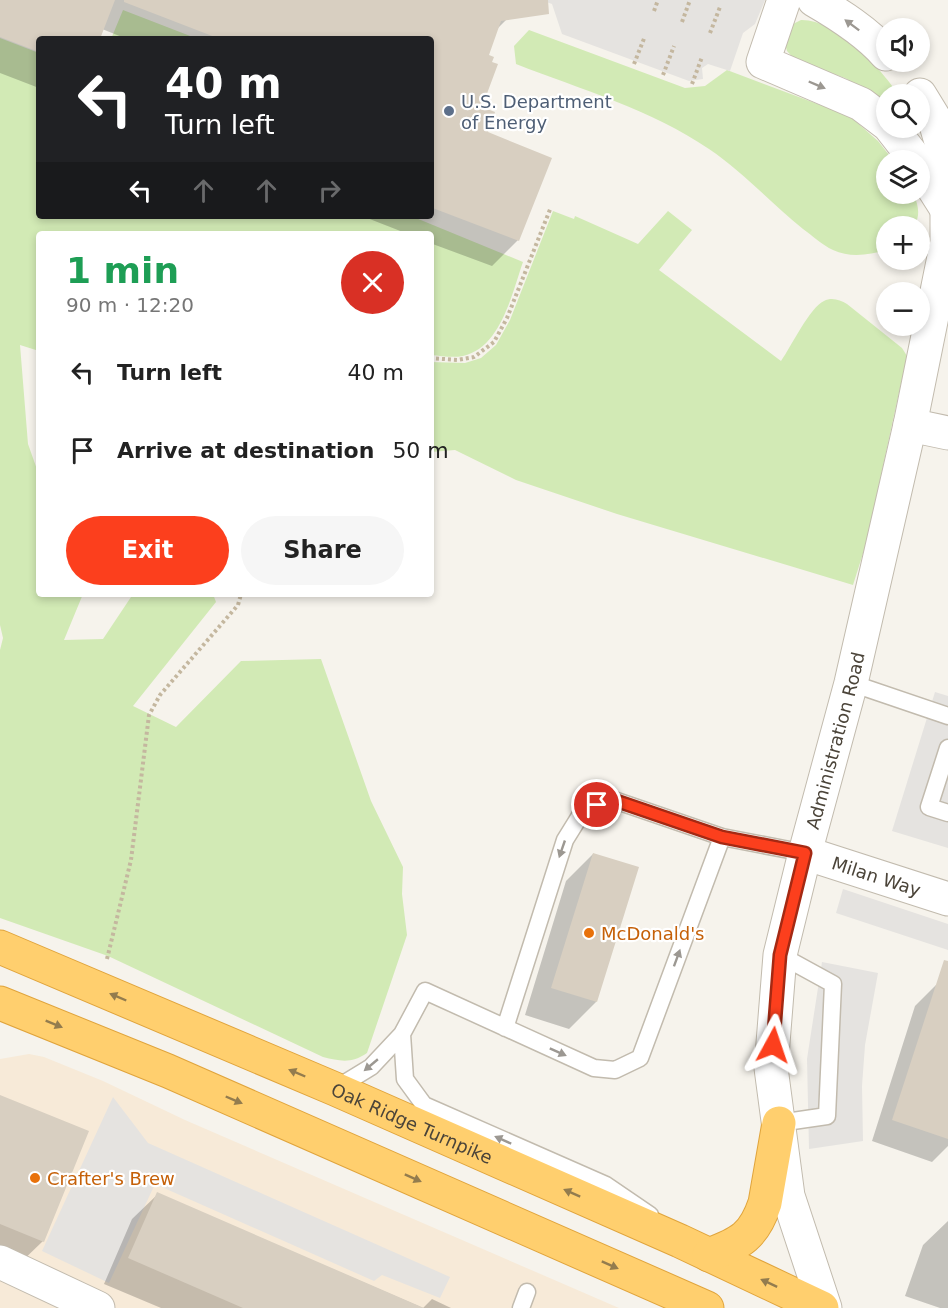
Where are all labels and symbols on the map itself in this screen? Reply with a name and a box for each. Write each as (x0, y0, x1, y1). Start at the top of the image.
one-way arrow (844, 18, 860, 31)
one-way arrow (808, 80, 826, 90)
place label: U.S. Department of Energy (461, 91, 612, 133)
marker: U.S. Department of Energy (442, 104, 456, 118)
street label: Administration Road (801, 650, 868, 831)
pin (571, 779, 622, 830)
one-way arrow (557, 840, 566, 858)
street label: Milan Way (829, 852, 924, 900)
place label: McDonald's (601, 923, 705, 944)
marker: McDonald's (582, 926, 596, 940)
one-way arrow (673, 949, 683, 967)
one-way arrow (109, 992, 127, 1001)
position arrow (741, 1013, 805, 1077)
one-way arrow (46, 1019, 64, 1029)
one-way arrow (550, 1047, 568, 1057)
one-way arrow (363, 1059, 379, 1072)
one-way arrow (289, 1069, 306, 1078)
street label: Oak Ridge Turnpike (328, 1078, 496, 1168)
one-way arrow (226, 1095, 244, 1105)
one-way arrow (494, 1134, 512, 1144)
place label: Crafter's Brew (47, 1168, 175, 1189)
marker: Crafter's Brew (28, 1171, 42, 1185)
one-way arrow (404, 1173, 422, 1183)
one-way arrow (564, 1189, 581, 1198)
one-way arrow (602, 1260, 620, 1270)
one-way arrow (760, 1278, 777, 1287)

